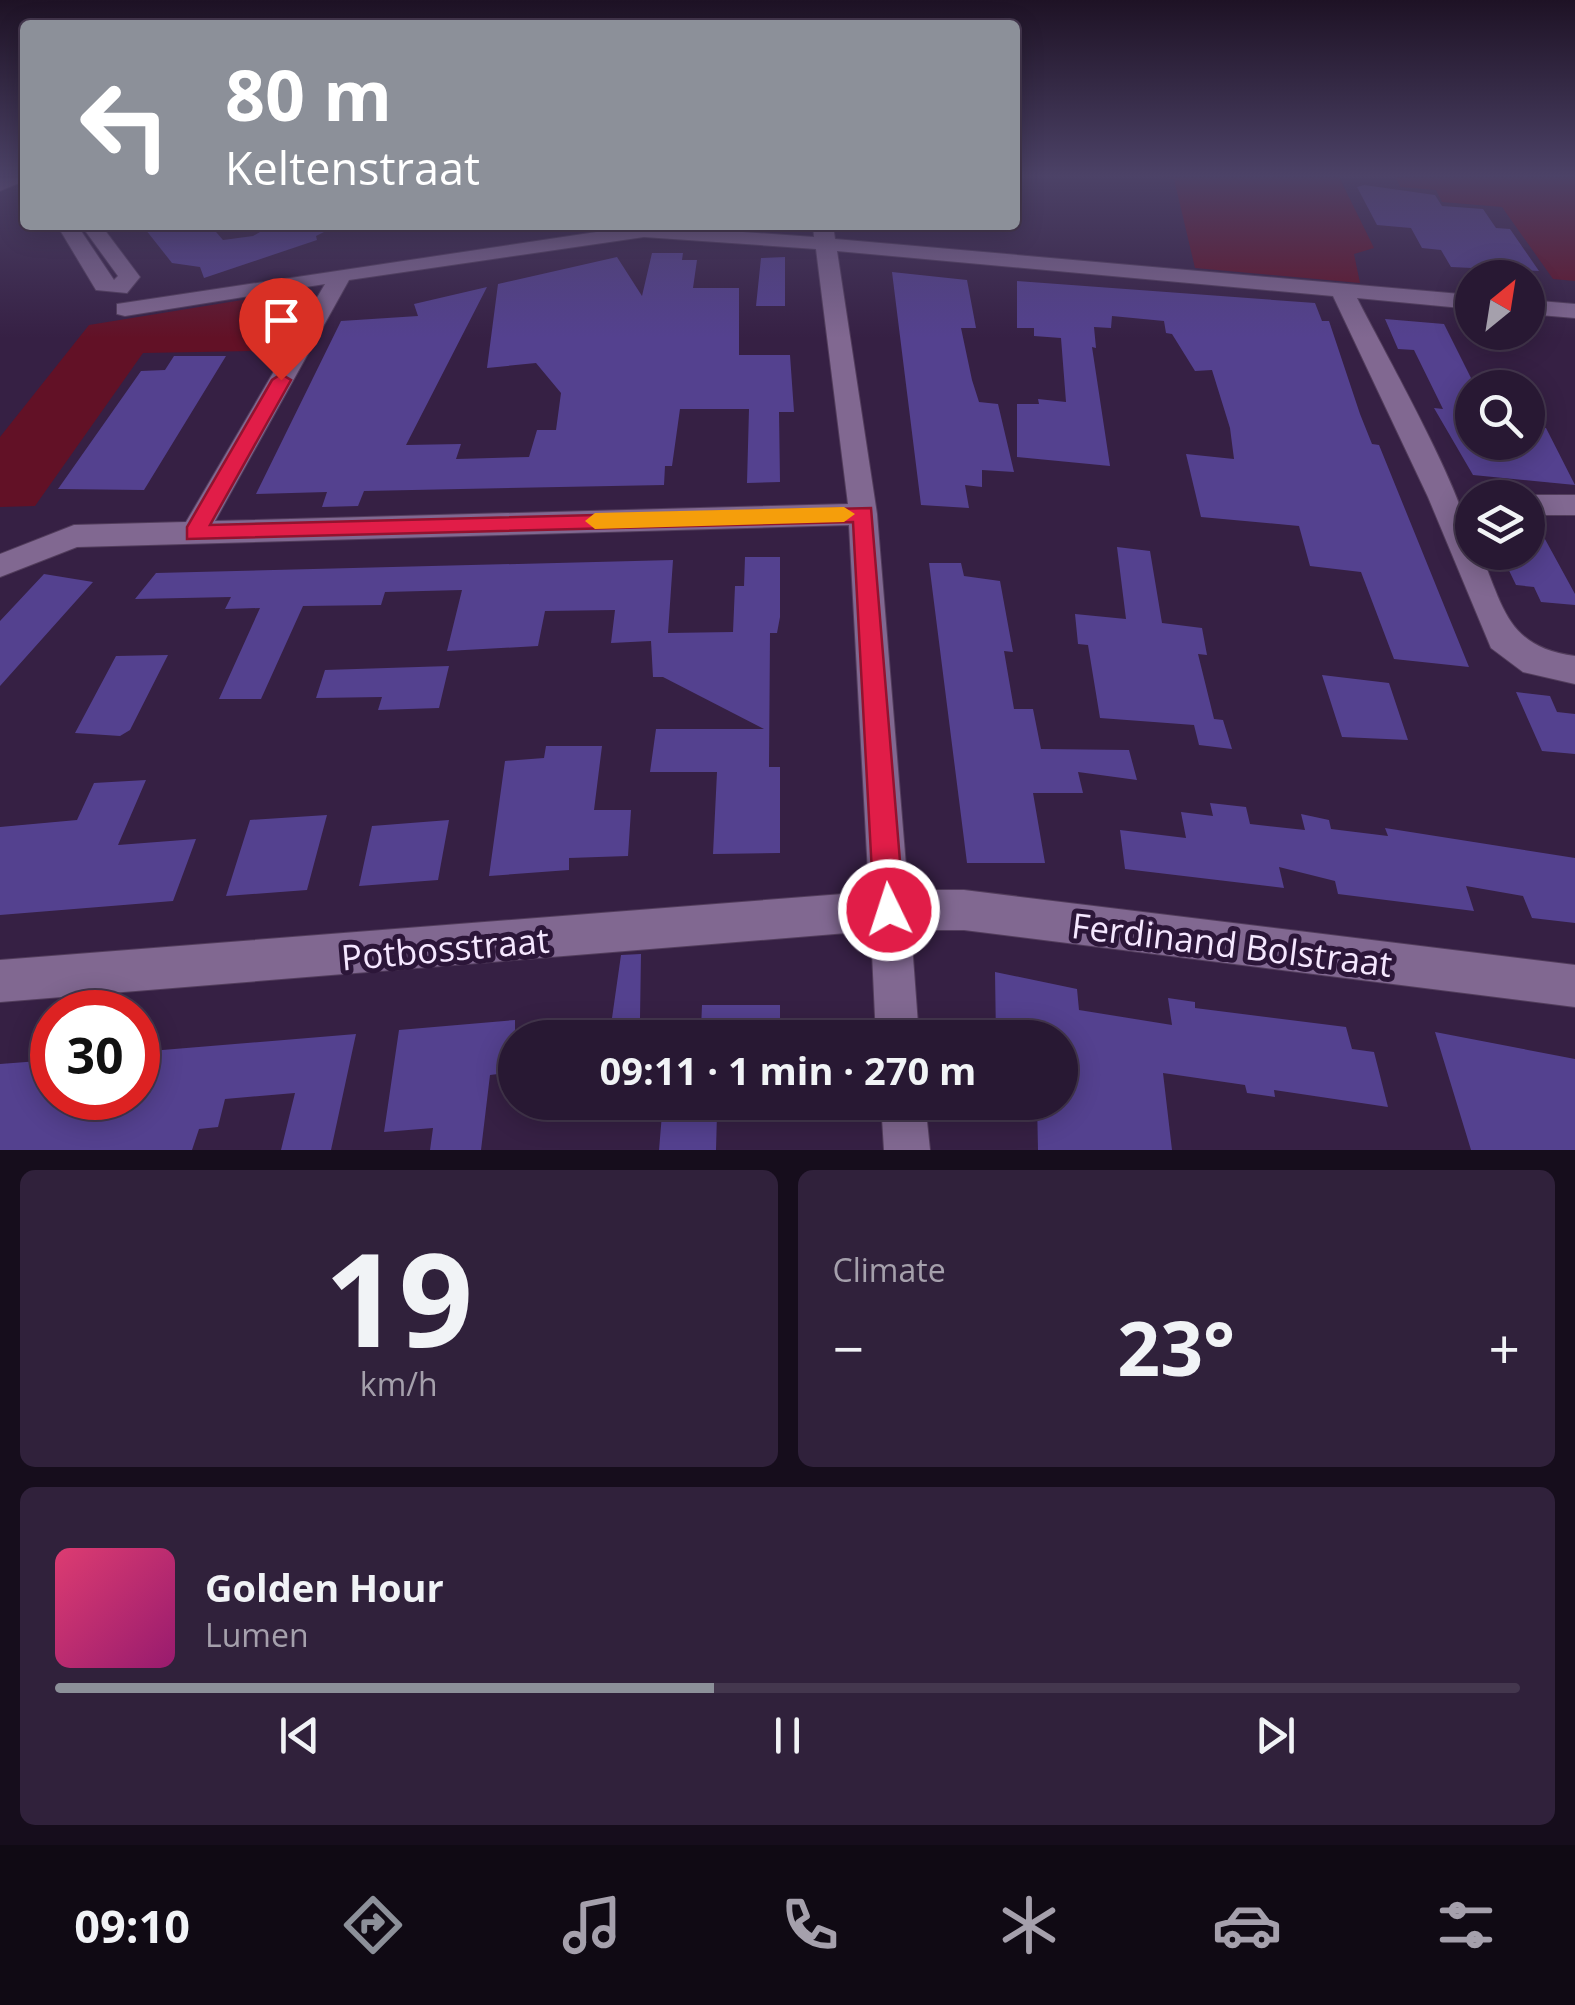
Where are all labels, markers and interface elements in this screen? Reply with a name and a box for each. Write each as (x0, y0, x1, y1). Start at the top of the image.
text: 80 m (225, 46, 392, 142)
icon: left (60, 60, 190, 190)
text: Keltenstraat (225, 137, 480, 198)
north arrow (1455, 260, 1545, 350)
map controls (1455, 260, 1545, 570)
pin (239, 278, 324, 381)
icon: arrive (254, 293, 309, 348)
button: search (1455, 370, 1545, 460)
button: layers (1455, 480, 1545, 570)
position arrow (837, 858, 941, 962)
street label: Ferdinand Bolstraat (1069, 901, 1395, 987)
street label: Potbosstraat (339, 916, 551, 980)
speed limit sign: 30 (30, 990, 160, 1120)
text: 09:11 · 1 min · 270 m (600, 1044, 976, 1096)
text: 19 (324, 1208, 473, 1385)
text: Climate (833, 1248, 946, 1291)
text: 23° (1117, 1296, 1235, 1398)
text: − (833, 1310, 864, 1385)
text: + (1489, 1310, 1520, 1385)
text: km/h (360, 1362, 438, 1405)
text: Golden Hour (205, 1561, 444, 1613)
text: Lumen (205, 1613, 309, 1656)
icon: previous (272, 1708, 327, 1763)
icon: pause (760, 1708, 815, 1763)
icon: next (1248, 1708, 1303, 1763)
icon: directions (338, 1890, 408, 1960)
icon: music (557, 1890, 627, 1960)
icon: phone (775, 1890, 845, 1960)
icon: climate (994, 1890, 1064, 1960)
icon: car (1212, 1890, 1282, 1960)
icon: filters (1431, 1890, 1501, 1960)
text: 09:10 (74, 1895, 190, 1956)

